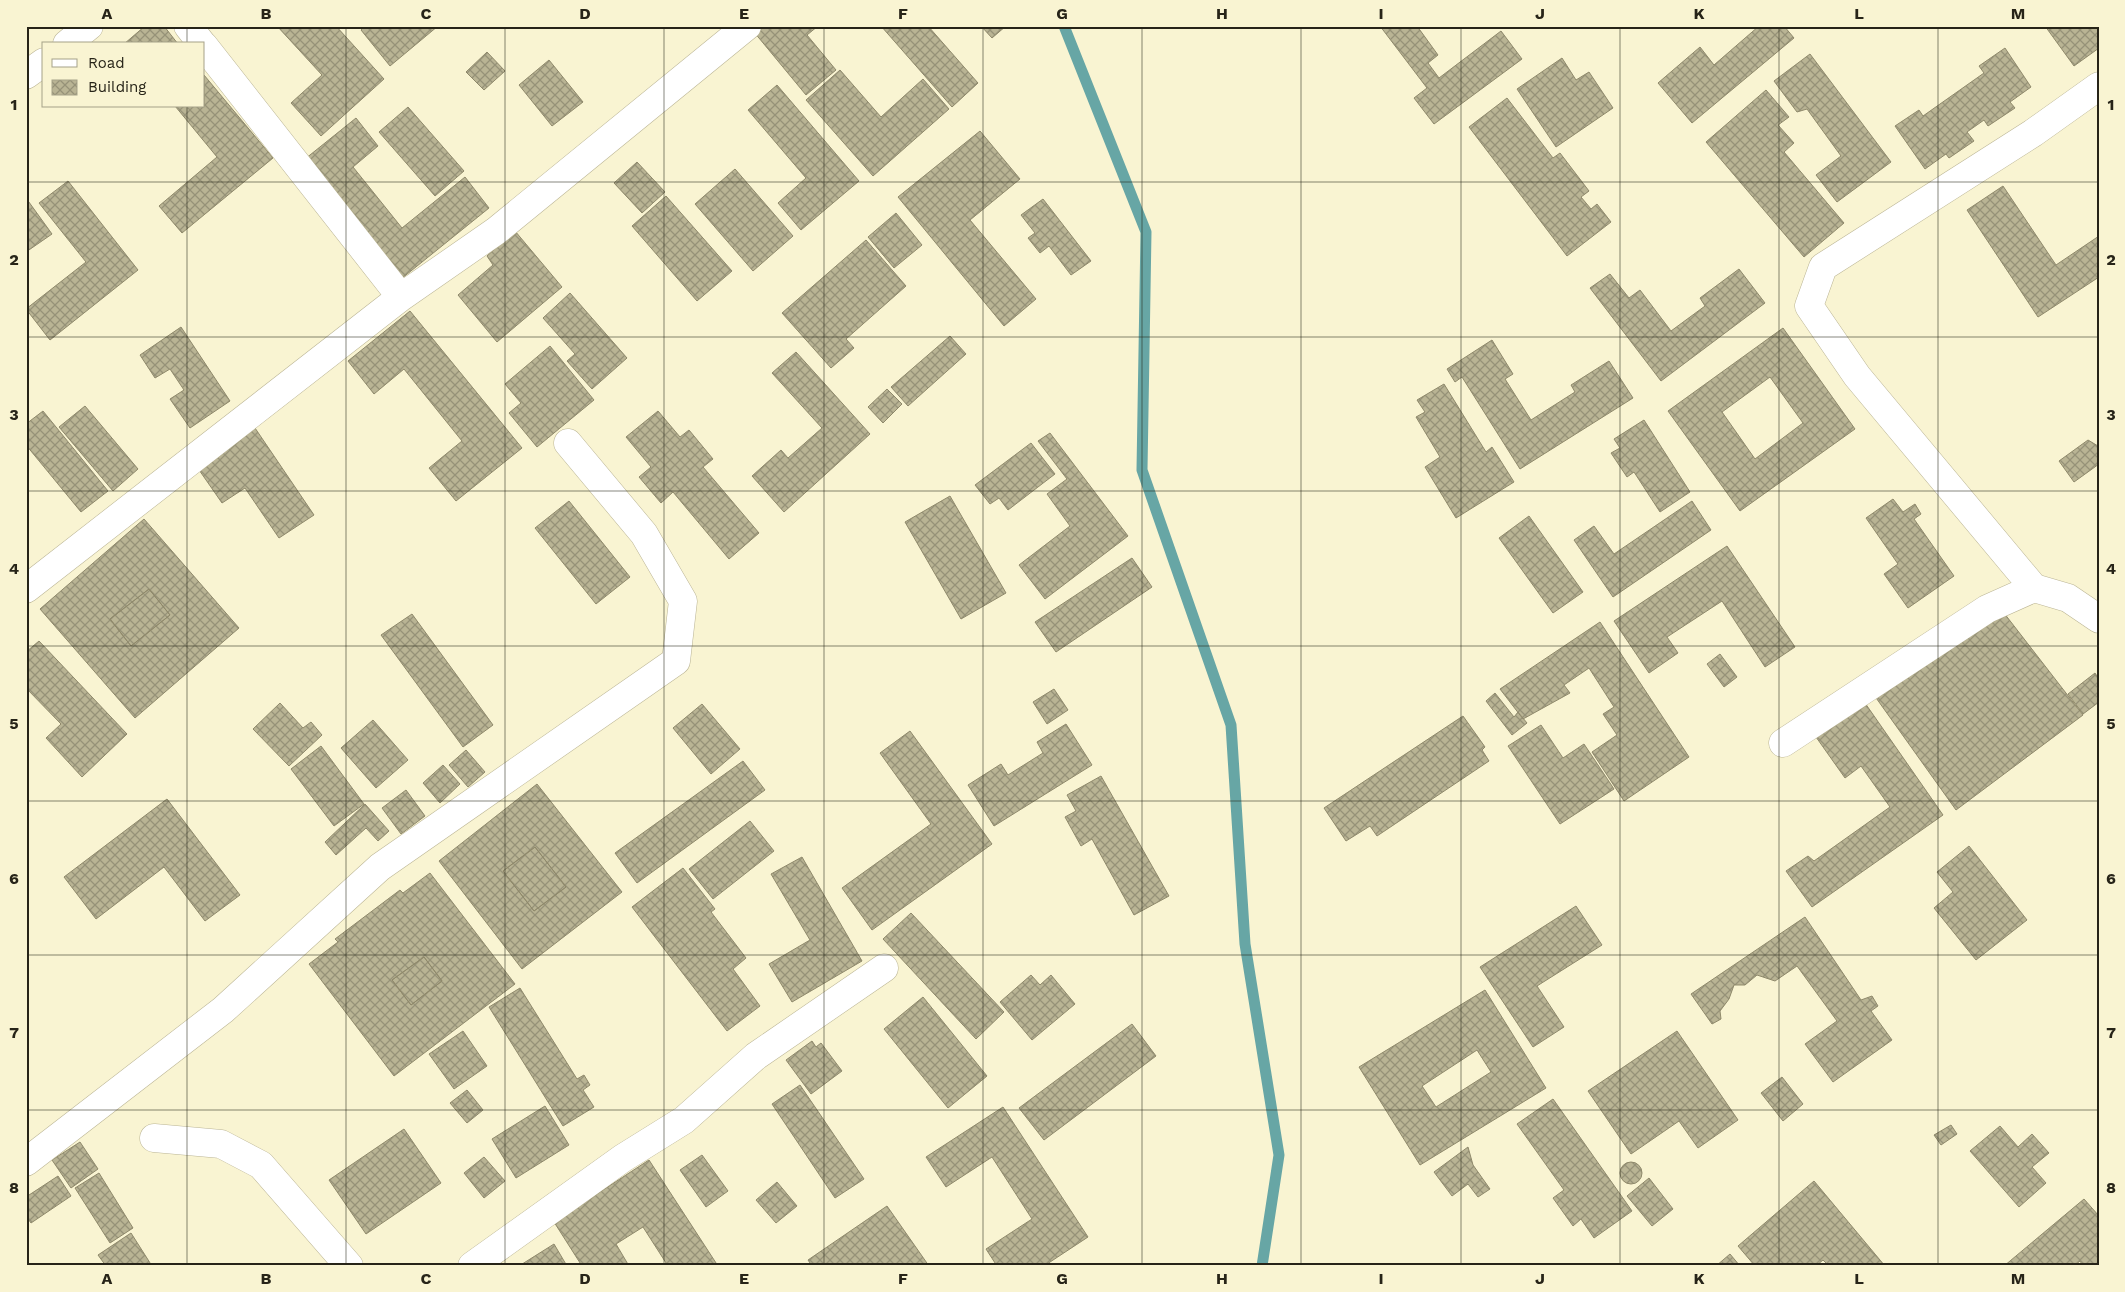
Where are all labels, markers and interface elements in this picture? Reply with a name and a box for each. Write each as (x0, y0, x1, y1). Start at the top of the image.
text: A (102, 4, 113, 23)
text: B (261, 4, 272, 23)
text: C (421, 4, 432, 23)
text: D (579, 4, 591, 23)
text: E (739, 4, 749, 23)
text: F (898, 4, 908, 23)
text: G (1056, 4, 1068, 23)
text: H (1216, 4, 1228, 23)
text: I (1378, 4, 1384, 23)
text: J (1535, 4, 1545, 23)
text: K (1693, 4, 1705, 23)
text: L (1854, 4, 1864, 23)
text: M (2011, 4, 2025, 23)
legend (42, 42, 205, 108)
text: Road (88, 54, 125, 72)
text: Building (88, 78, 146, 96)
text: 1 (11, 95, 17, 114)
text: 1 (2108, 95, 2114, 114)
text: 2 (9, 250, 19, 269)
text: 2 (2106, 250, 2116, 269)
text: 3 (9, 405, 19, 424)
text: 3 (2106, 405, 2116, 424)
text: 4 (9, 559, 19, 578)
text: 4 (2106, 559, 2116, 578)
text: 5 (9, 714, 19, 733)
text: 5 (2106, 714, 2116, 733)
text: 6 (9, 869, 19, 888)
text: 6 (2106, 869, 2116, 888)
text: 7 (9, 1023, 19, 1042)
text: 7 (2106, 1023, 2116, 1042)
text: 8 (9, 1178, 19, 1197)
text: 8 (2106, 1178, 2116, 1197)
text: A (102, 1269, 113, 1288)
text: B (261, 1269, 272, 1288)
text: C (421, 1269, 432, 1288)
text: D (579, 1269, 591, 1288)
text: E (739, 1269, 749, 1288)
text: F (898, 1269, 908, 1288)
text: G (1056, 1269, 1068, 1288)
text: H (1216, 1269, 1228, 1288)
text: I (1378, 1269, 1384, 1288)
text: J (1535, 1269, 1545, 1288)
text: K (1693, 1269, 1705, 1288)
text: L (1854, 1269, 1864, 1288)
text: M (2011, 1269, 2025, 1288)

